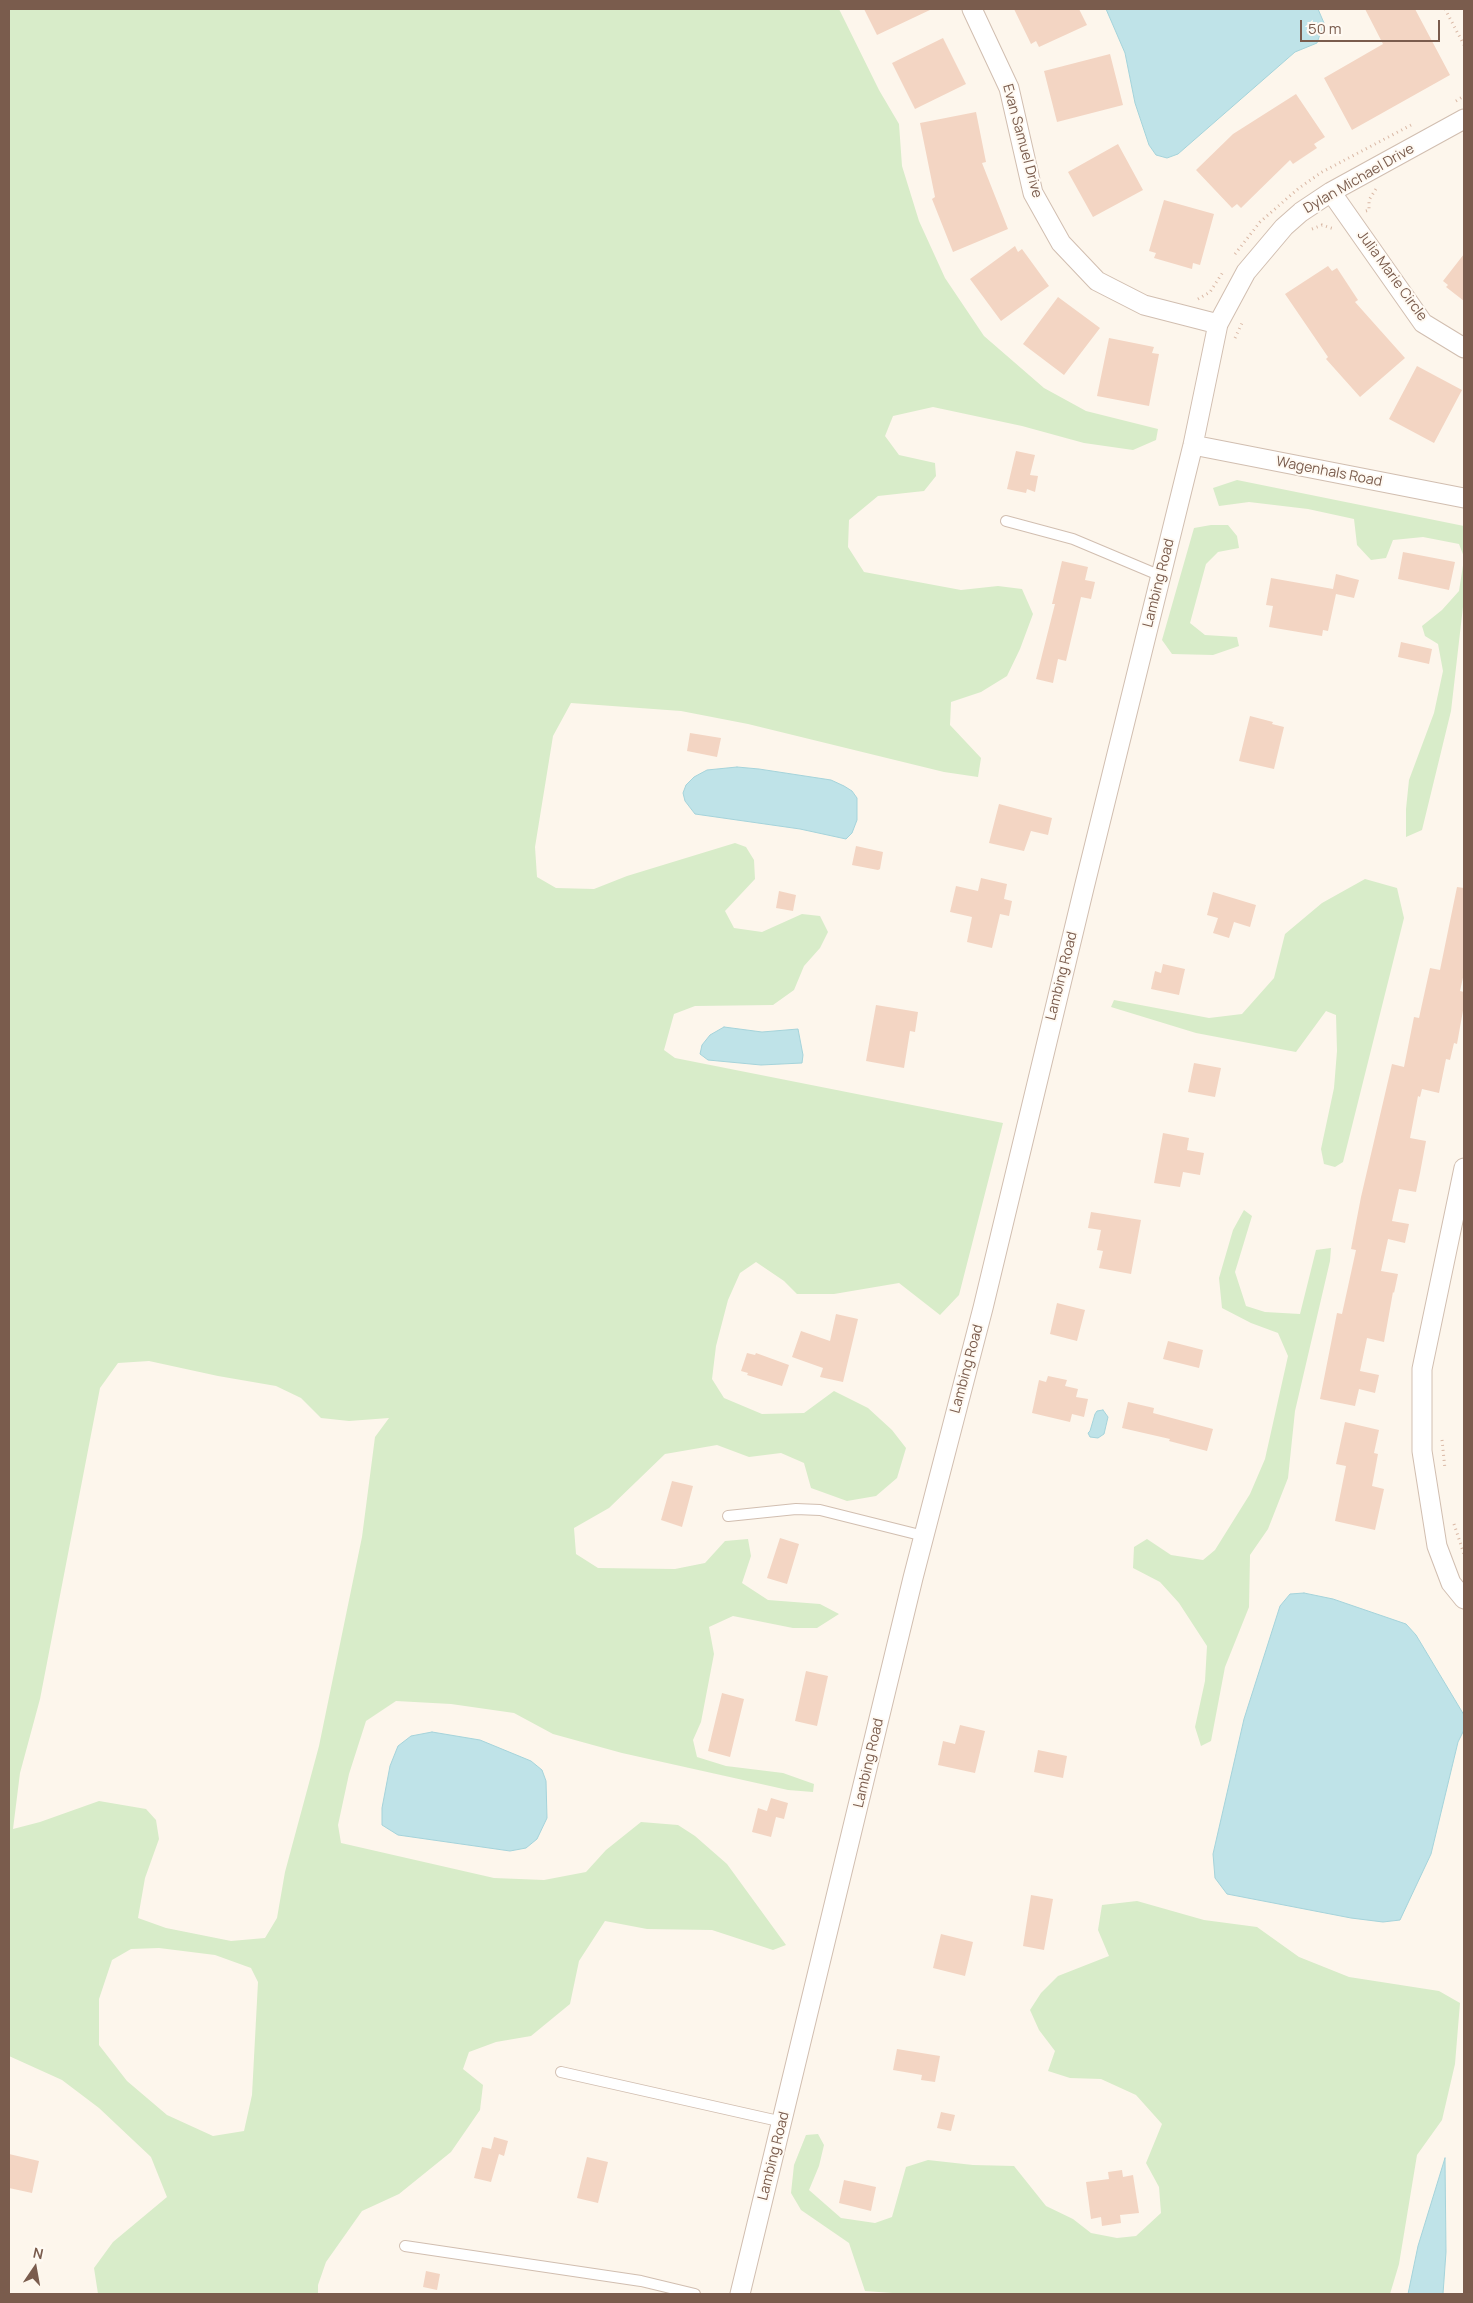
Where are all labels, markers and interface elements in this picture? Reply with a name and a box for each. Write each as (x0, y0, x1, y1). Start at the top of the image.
scale bar (1303, 10, 1443, 42)
text: 50 m (1308, 18, 1342, 39)
street label: Evan Samuel Drive (999, 82, 1045, 200)
street label: Dylan Michael Drive (1301, 141, 1417, 217)
street label: Julia Marie Circle (1353, 227, 1431, 325)
street label: Wagenhals Road (1275, 453, 1383, 491)
street label: Lambing Road (1140, 537, 1178, 629)
street label: Lambing Road (1043, 930, 1081, 1022)
street label: Lambing Road (947, 1323, 987, 1415)
street label: Lambing Road (851, 1717, 887, 1809)
street label: Lambing Road (755, 2110, 793, 2202)
north arrow (10, 2243, 60, 2293)
text: N (31, 2243, 45, 2263)

